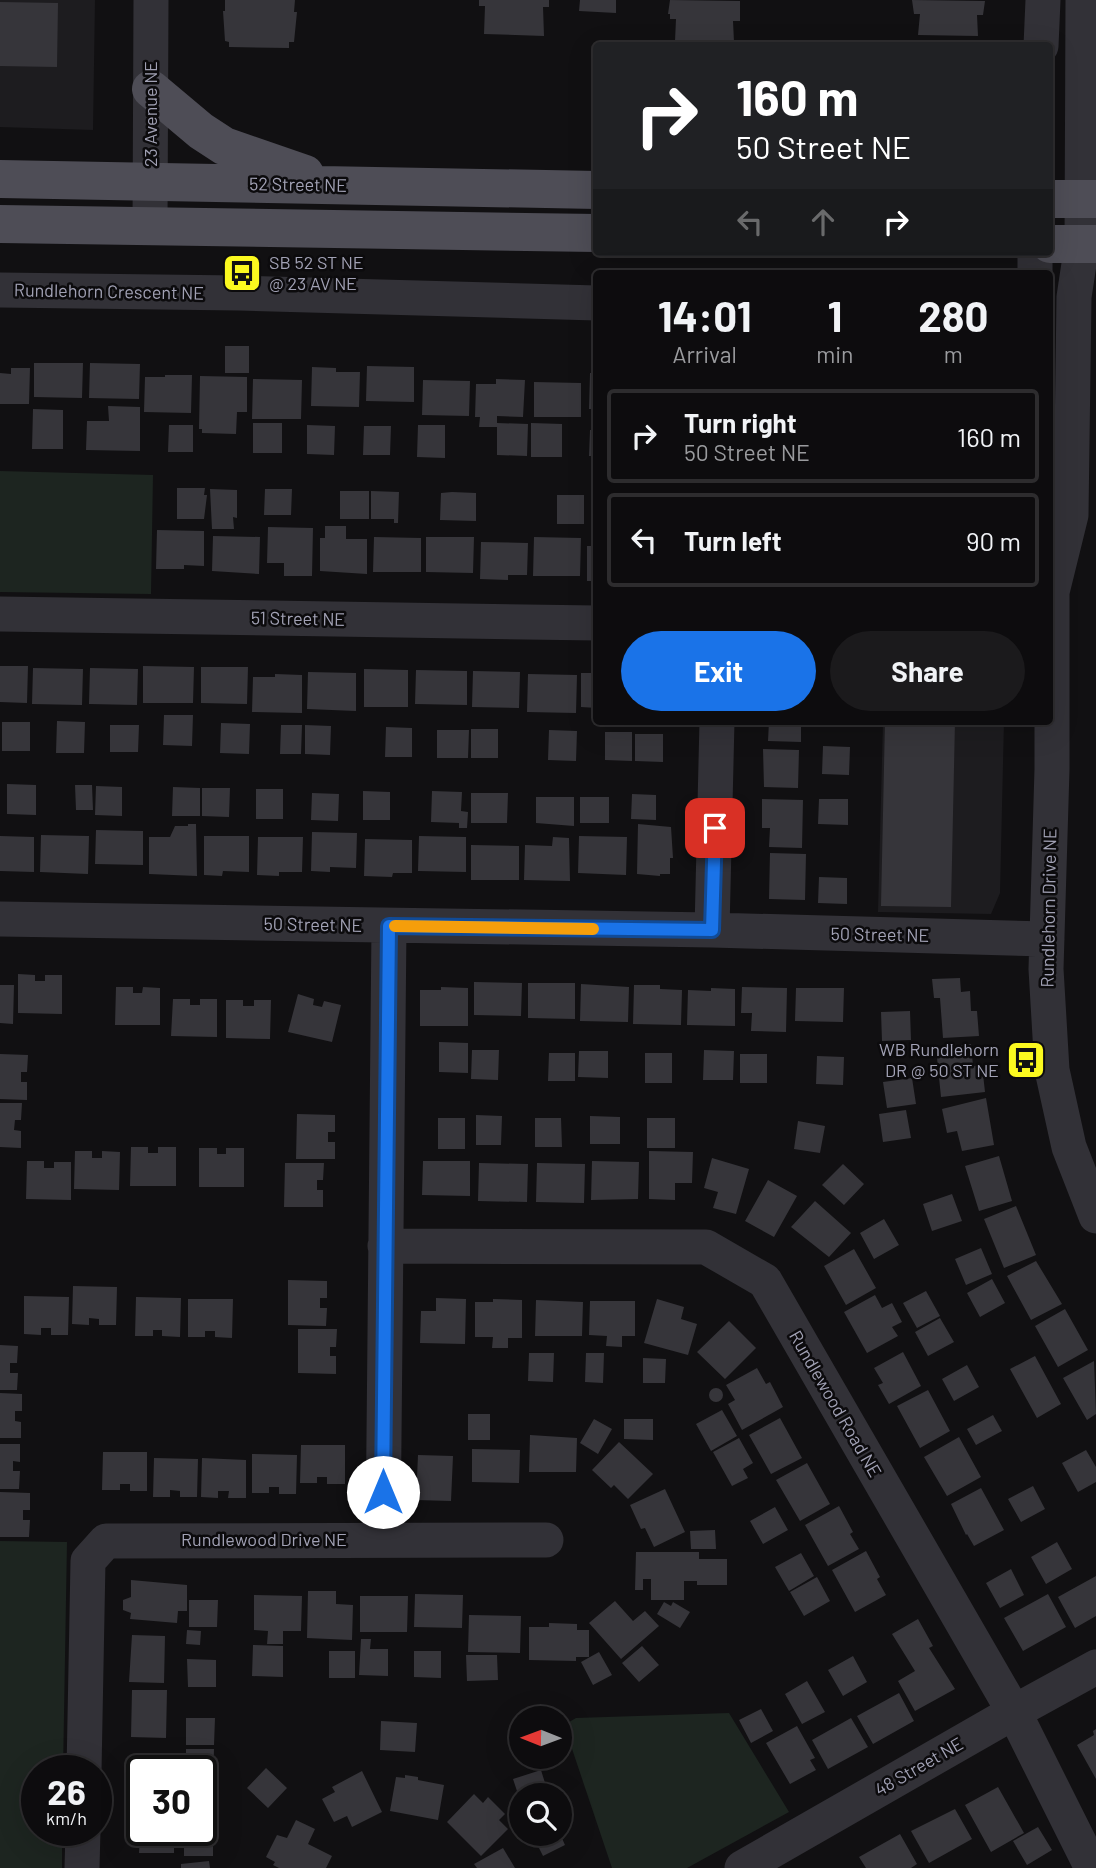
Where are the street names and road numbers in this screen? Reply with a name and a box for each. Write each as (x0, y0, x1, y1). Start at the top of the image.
street label: 23 Avenue NE (139, 61, 161, 167)
street label: 52 Street NE (249, 172, 347, 196)
street label: Rundlehorn Crescent NE (14, 278, 204, 304)
street label: 51 Street NE (251, 606, 345, 630)
street label: Rundlehorn Drive NE (1036, 828, 1060, 988)
street label: 50 Street NE (264, 912, 362, 936)
street label: 50 Street NE (831, 922, 929, 946)
street label: Rundlewood Road NE (785, 1326, 887, 1481)
street label: Rundlewood Drive NE (181, 1528, 347, 1550)
street label: 48 Street NE (870, 1732, 967, 1800)

